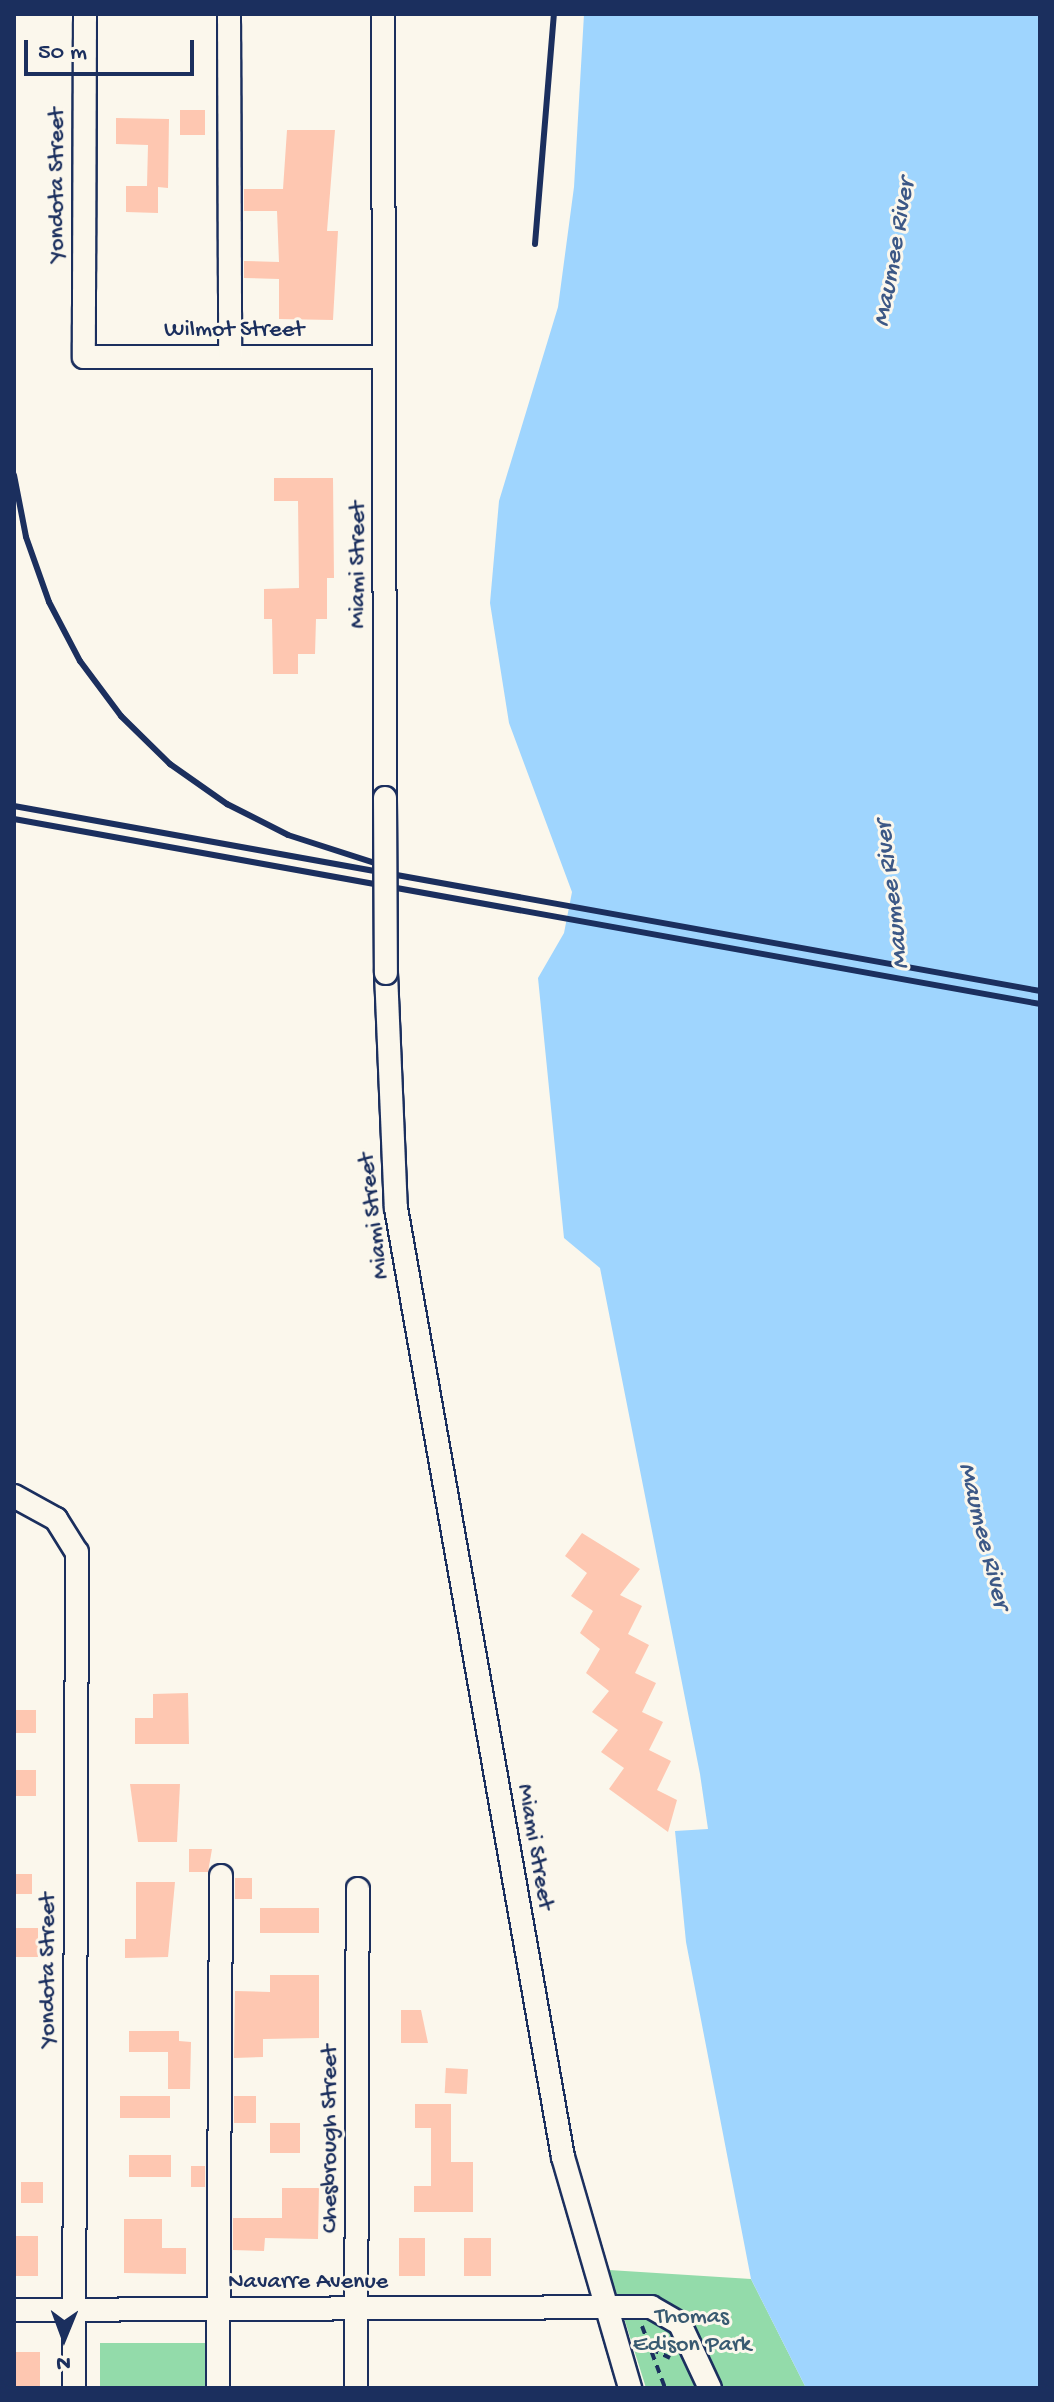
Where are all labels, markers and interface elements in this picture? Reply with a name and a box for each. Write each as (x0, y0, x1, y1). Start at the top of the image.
scale bar (28, 24, 198, 74)
text: 50 m (38, 39, 87, 68)
street label: Yondota Street (44, 108, 72, 262)
water label: Maumee River (868, 177, 924, 329)
street label: Wilmot Street (164, 317, 304, 345)
street label: Miami Street (345, 501, 373, 629)
water label: Maumee River (869, 819, 919, 971)
street label: Miami Street (353, 1151, 397, 1281)
water label: Maumee River (949, 1460, 1015, 1612)
street label: Miami Street (509, 1782, 559, 1912)
street label: Yondota Street (35, 1893, 63, 2047)
street label: Chesbrough Street (317, 2045, 345, 2233)
street label: Navarre Avenue (228, 2269, 388, 2297)
north arrow (24, 2298, 104, 2378)
park label: Thomas Edison Park (633, 2304, 751, 2360)
text: N (56, 2349, 71, 2375)

